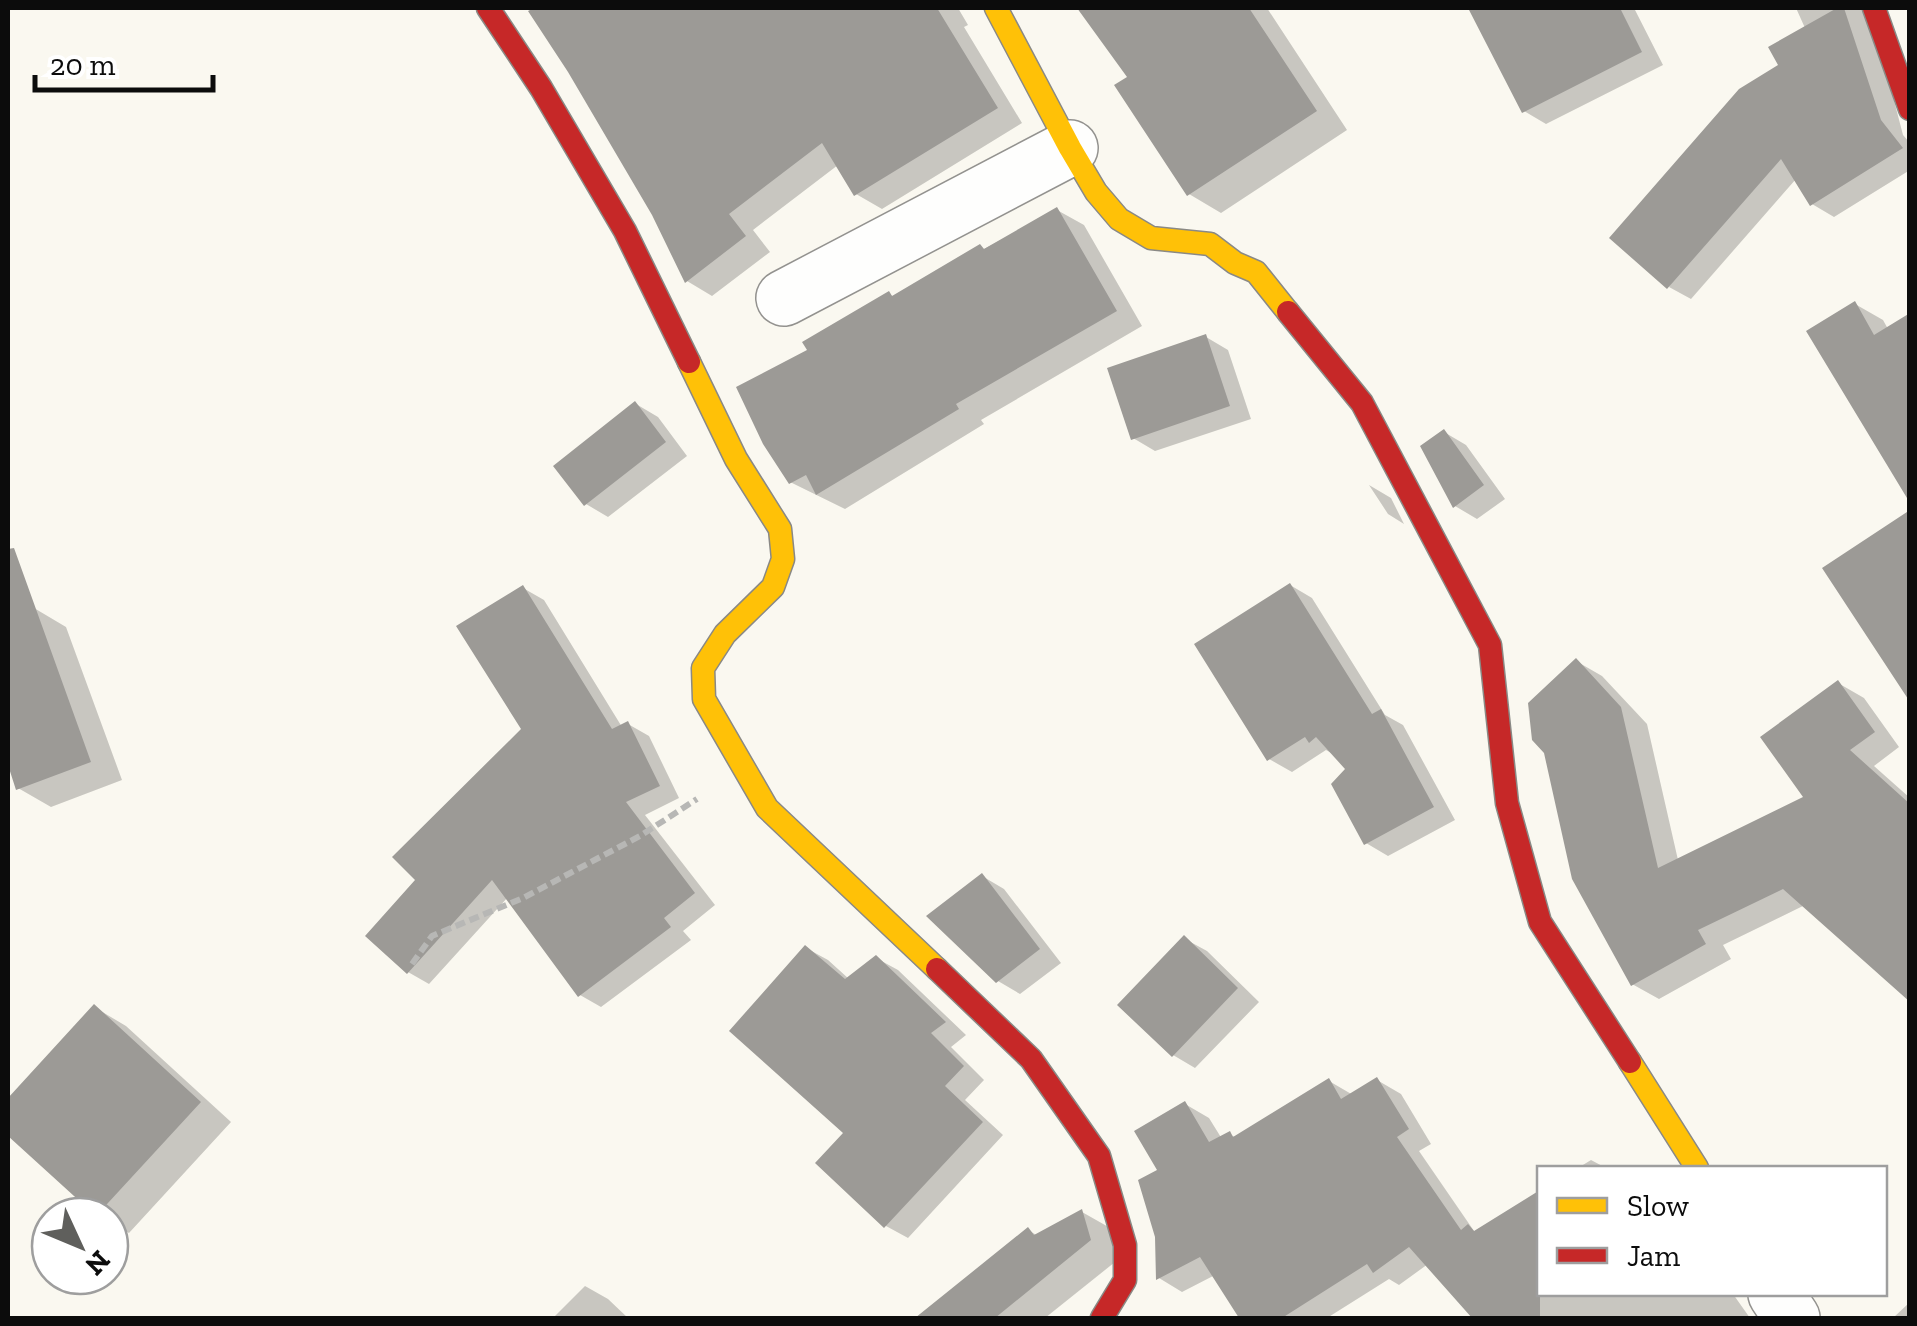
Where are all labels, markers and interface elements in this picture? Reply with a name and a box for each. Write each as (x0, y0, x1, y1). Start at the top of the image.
scale bar (35, 30, 212, 92)
text: 20 m (50, 47, 116, 83)
legend (1537, 1166, 1887, 1296)
text: Slow (1627, 1188, 1689, 1224)
north arrow (30, 1196, 130, 1296)
text: Jam (1627, 1238, 1680, 1274)
text: N (78, 1244, 117, 1282)

